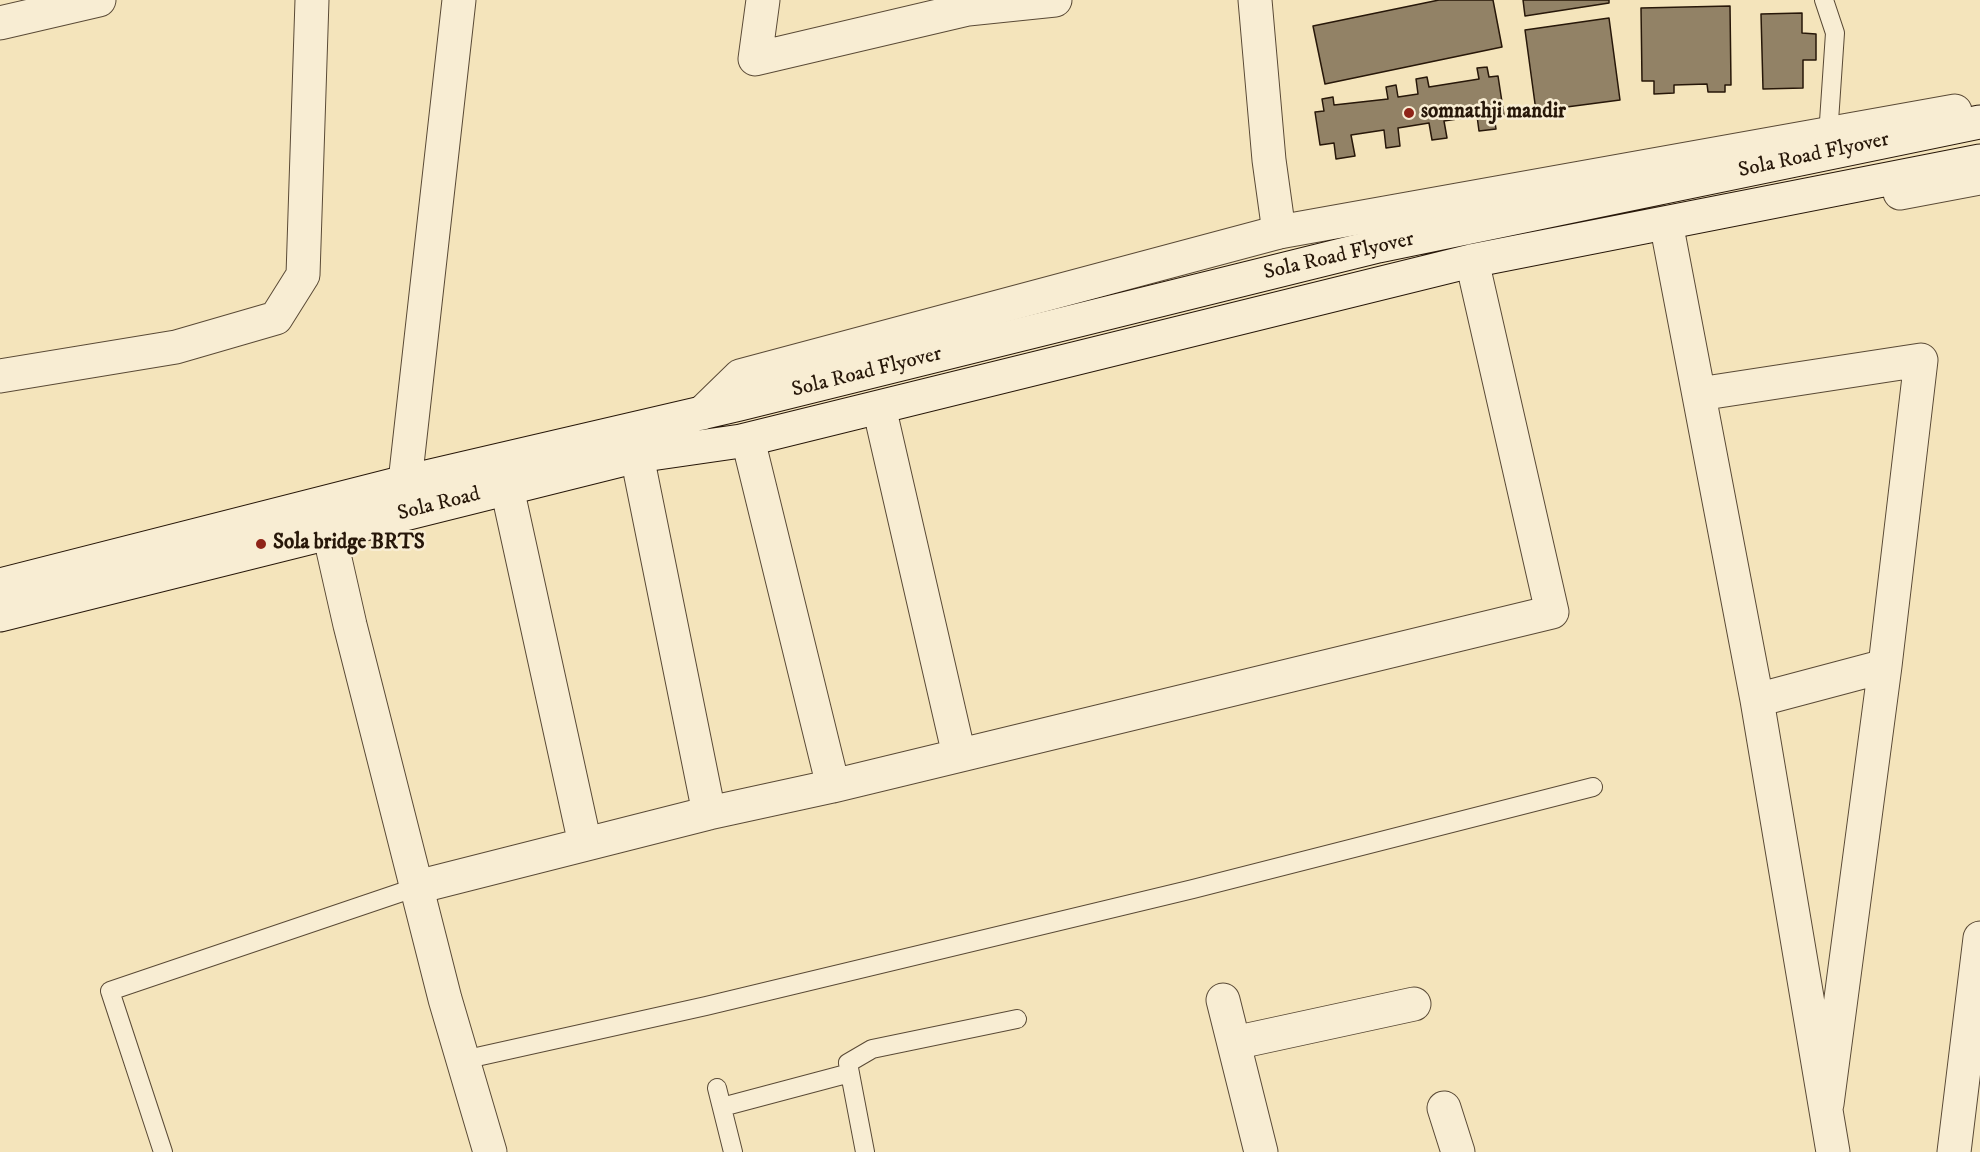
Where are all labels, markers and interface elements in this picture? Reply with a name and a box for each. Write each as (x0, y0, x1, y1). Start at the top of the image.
place label: somnathji mandir (1421, 100, 1566, 126)
marker: somnathji mandir (1402, 106, 1416, 120)
street label: Sola Road Flyover (1736, 128, 1892, 184)
street label: Sola Road Flyover (1261, 227, 1417, 287)
street label: Sola Road Flyover (789, 342, 945, 404)
street label: Sola Road (395, 483, 483, 527)
place label: Sola bridge BRTS (273, 531, 425, 557)
marker: Sola bridge BRTS (254, 537, 268, 551)

